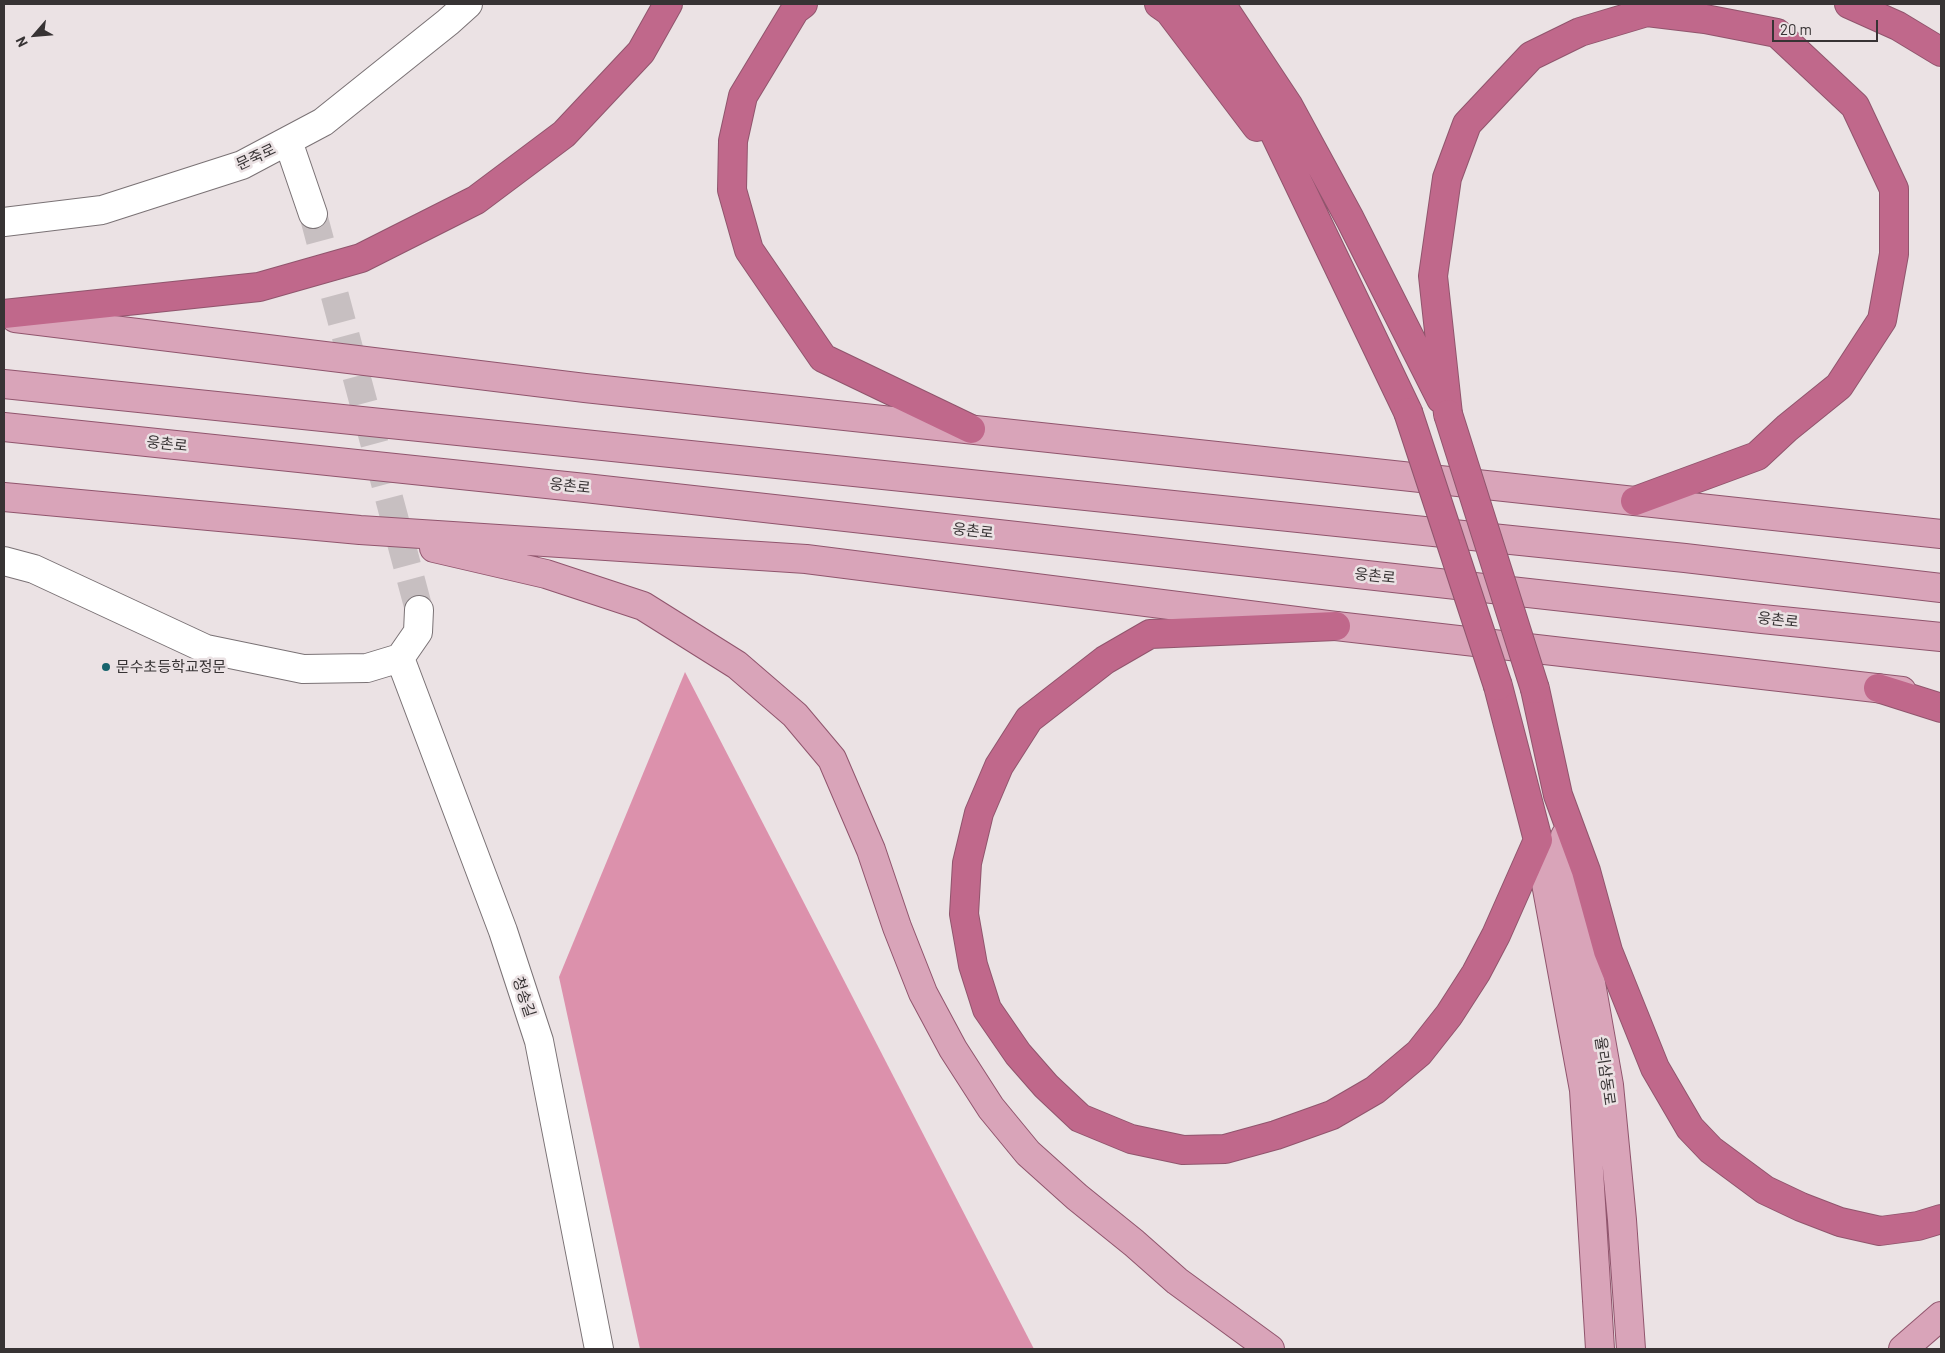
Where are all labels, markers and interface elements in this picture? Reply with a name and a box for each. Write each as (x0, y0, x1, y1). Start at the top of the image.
north arrow (10, 10, 60, 60)
scale bar (1775, 10, 1881, 42)
text: 20 m (1780, 20, 1812, 38)
text: N (12, 34, 31, 50)
street label: 문죽로 (233, 140, 279, 174)
street label: 웅촌로 (145, 433, 189, 455)
street label: 웅촌로 (548, 475, 592, 497)
street label: 웅촌로 (951, 520, 995, 542)
street label: 웅촌로 (1353, 565, 1397, 587)
street label: 웅촌로 (1756, 609, 1800, 631)
place label: 문수초등학교정문 (116, 658, 226, 676)
marker: 문수초등학교정문 (100, 661, 112, 673)
street label: 청송길 (509, 975, 539, 1019)
street label: 율리삼동로 (1591, 1036, 1619, 1106)

